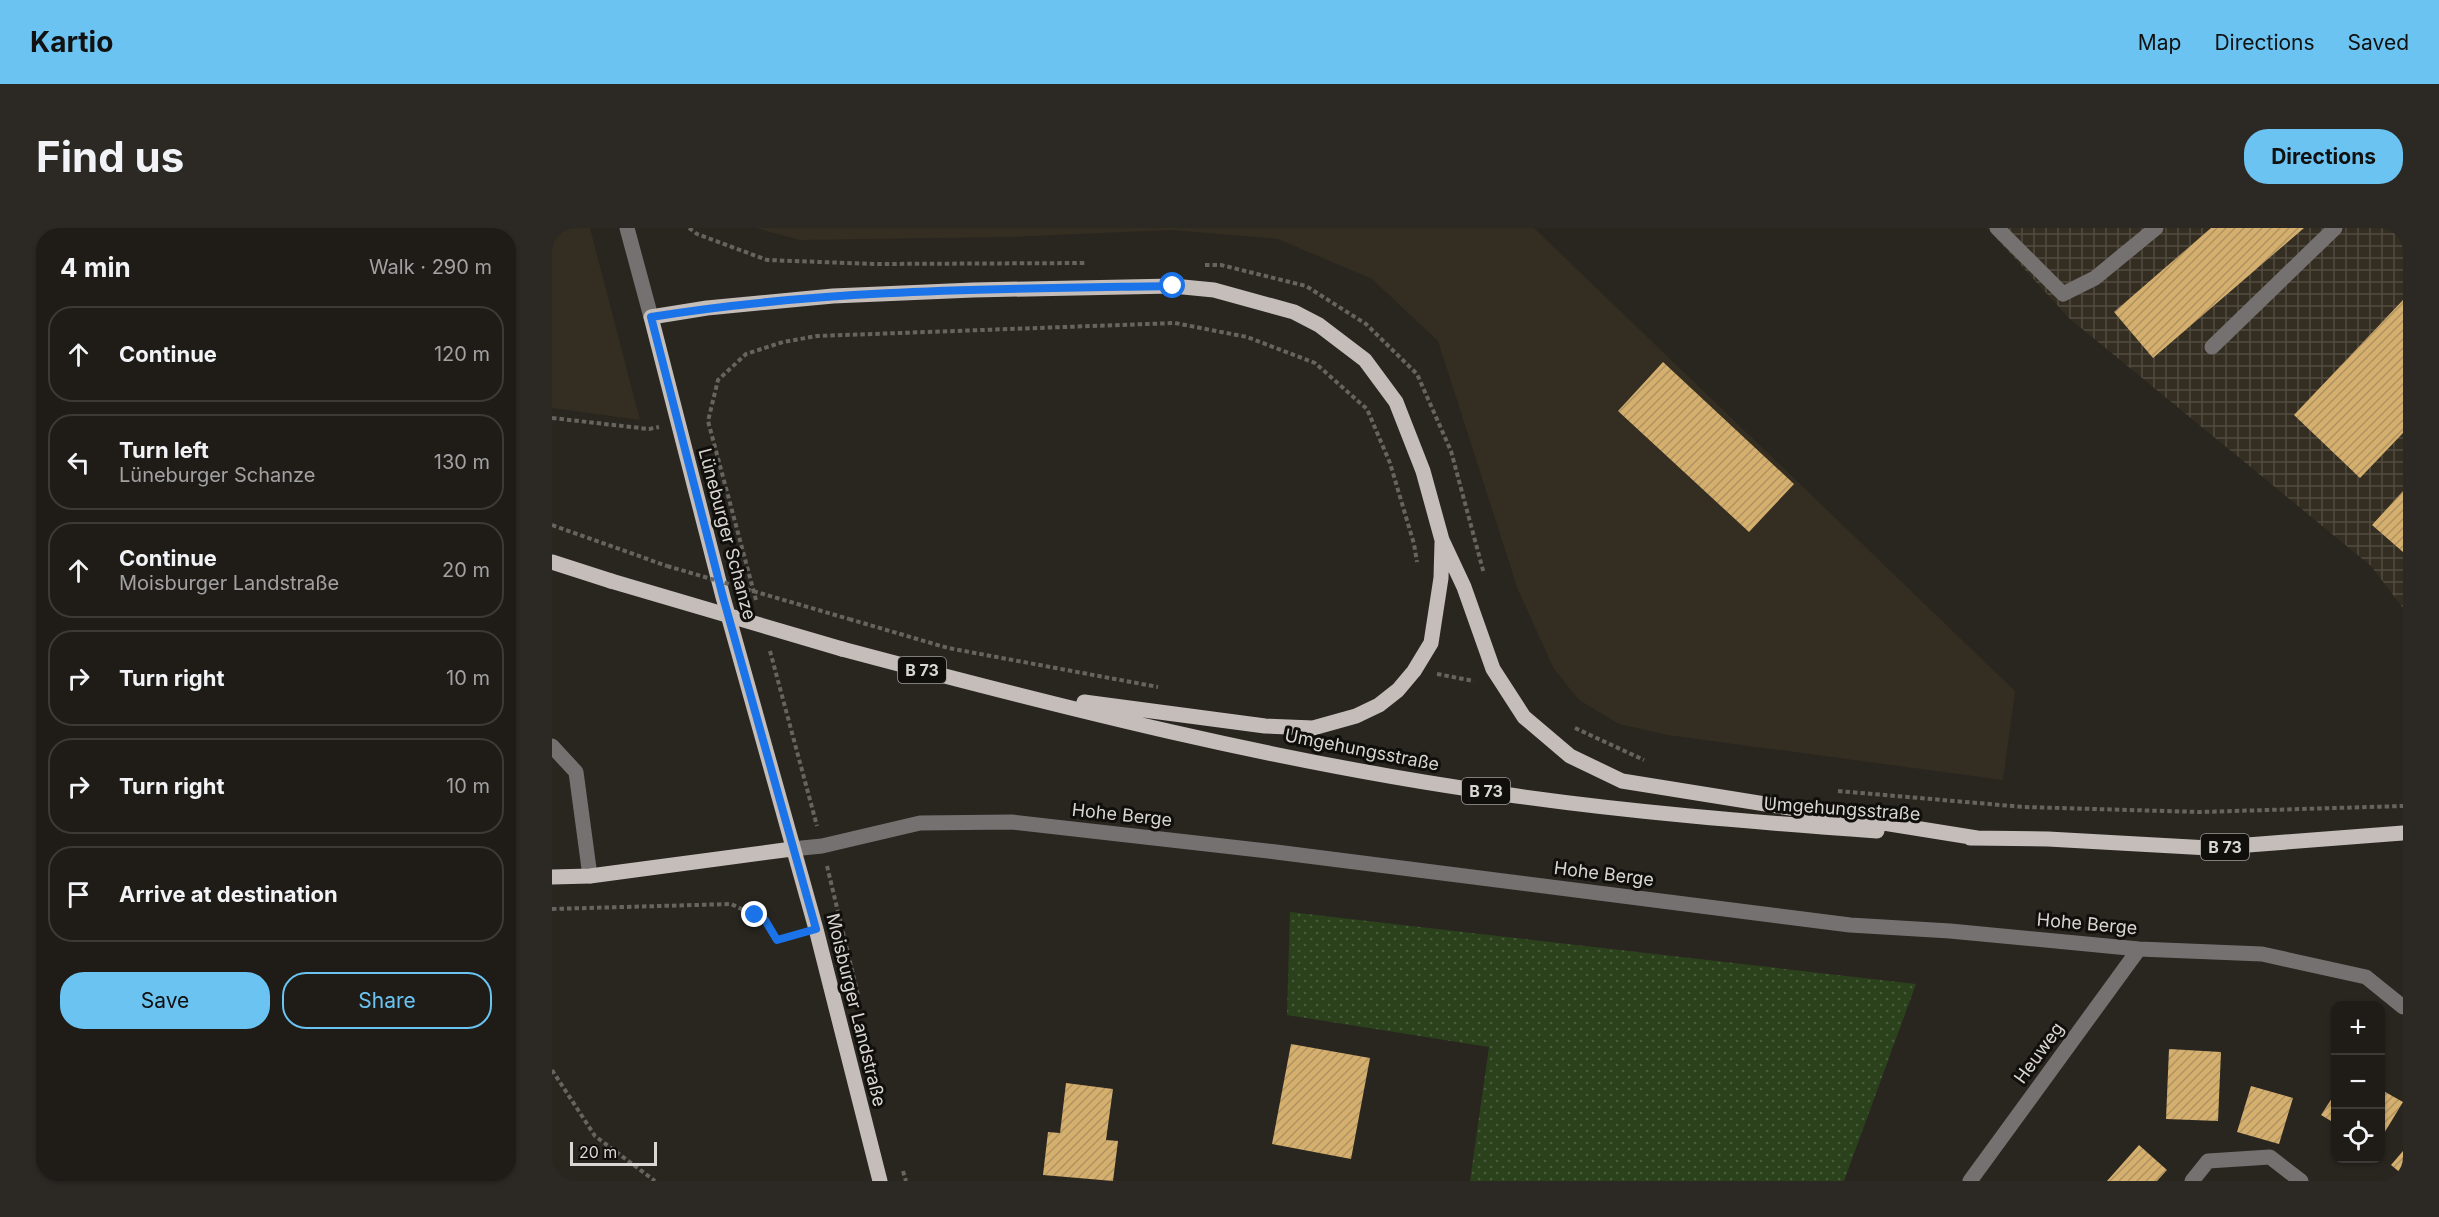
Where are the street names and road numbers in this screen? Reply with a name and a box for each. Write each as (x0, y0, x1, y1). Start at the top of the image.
street label: Lüneburger Schanze (694, 446, 761, 622)
road number: B 73 (898, 657, 946, 683)
street label: Umgehungsstraße (1283, 724, 1441, 775)
road number: B 73 (1462, 778, 1510, 804)
street label: Umgehungsstraße (1763, 793, 1921, 824)
street label: Hohe Berge (1071, 799, 1173, 830)
road number: B 73 (2201, 834, 2249, 860)
street label: Hohe Berge (1553, 857, 1655, 890)
street label: Hohe Berge (2036, 909, 2138, 938)
street label: Moisburger Landstraße (822, 911, 891, 1109)
street label: Heuweg (2009, 1018, 2068, 1087)

